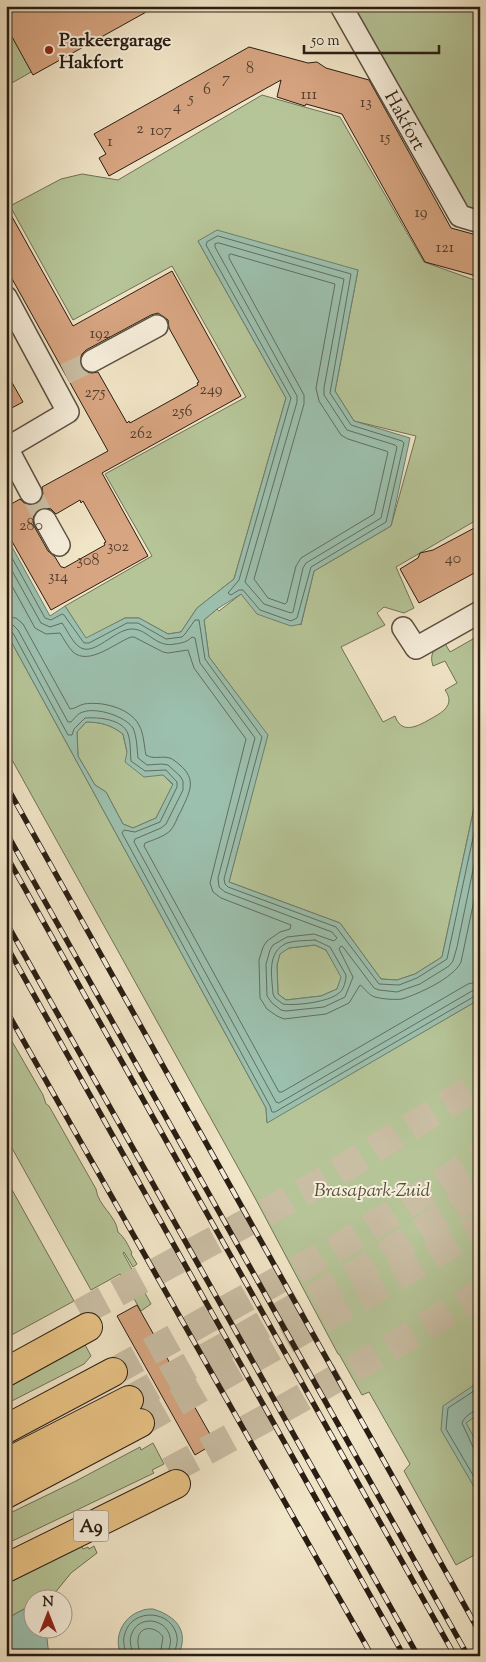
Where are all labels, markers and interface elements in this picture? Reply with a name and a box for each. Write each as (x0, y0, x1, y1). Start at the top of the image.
scale bar (304, 22, 438, 54)
place label: Parkeergarage Hakfort (59, 28, 171, 77)
text: 50 m (310, 31, 340, 52)
marker: Parkeergarage Hakfort (43, 44, 55, 56)
house number: 8 (246, 58, 254, 81)
house number: 7 (222, 68, 230, 91)
house number: 6 (203, 79, 211, 102)
house number: 111 (301, 84, 318, 107)
street label: Hakfort (376, 87, 431, 156)
house number: 5 (187, 88, 194, 111)
house number: 13 (360, 92, 372, 115)
house number: 4 (173, 96, 181, 119)
house number: 2 (136, 118, 144, 141)
house number: 107 (150, 120, 172, 143)
house number: 15 (380, 127, 391, 150)
house number: 1 (107, 131, 113, 154)
house number: 19 (414, 202, 428, 225)
house number: 121 (436, 237, 455, 260)
house number: 192 (90, 323, 111, 346)
house number: 249 (199, 379, 223, 402)
house number: 275 (85, 382, 106, 405)
house number: 256 (172, 401, 192, 424)
house number: 262 (130, 423, 153, 446)
house number: 280 (19, 515, 43, 538)
house number: 302 (107, 536, 130, 559)
house number: 40 (445, 548, 461, 571)
house number: 308 (77, 550, 99, 573)
house number: 314 (48, 566, 68, 589)
park label: Brasapark-Zuid (314, 1178, 431, 1205)
road number: A9 (74, 1510, 108, 1542)
north arrow (22, 1590, 72, 1640)
text: N (42, 1593, 54, 1613)

